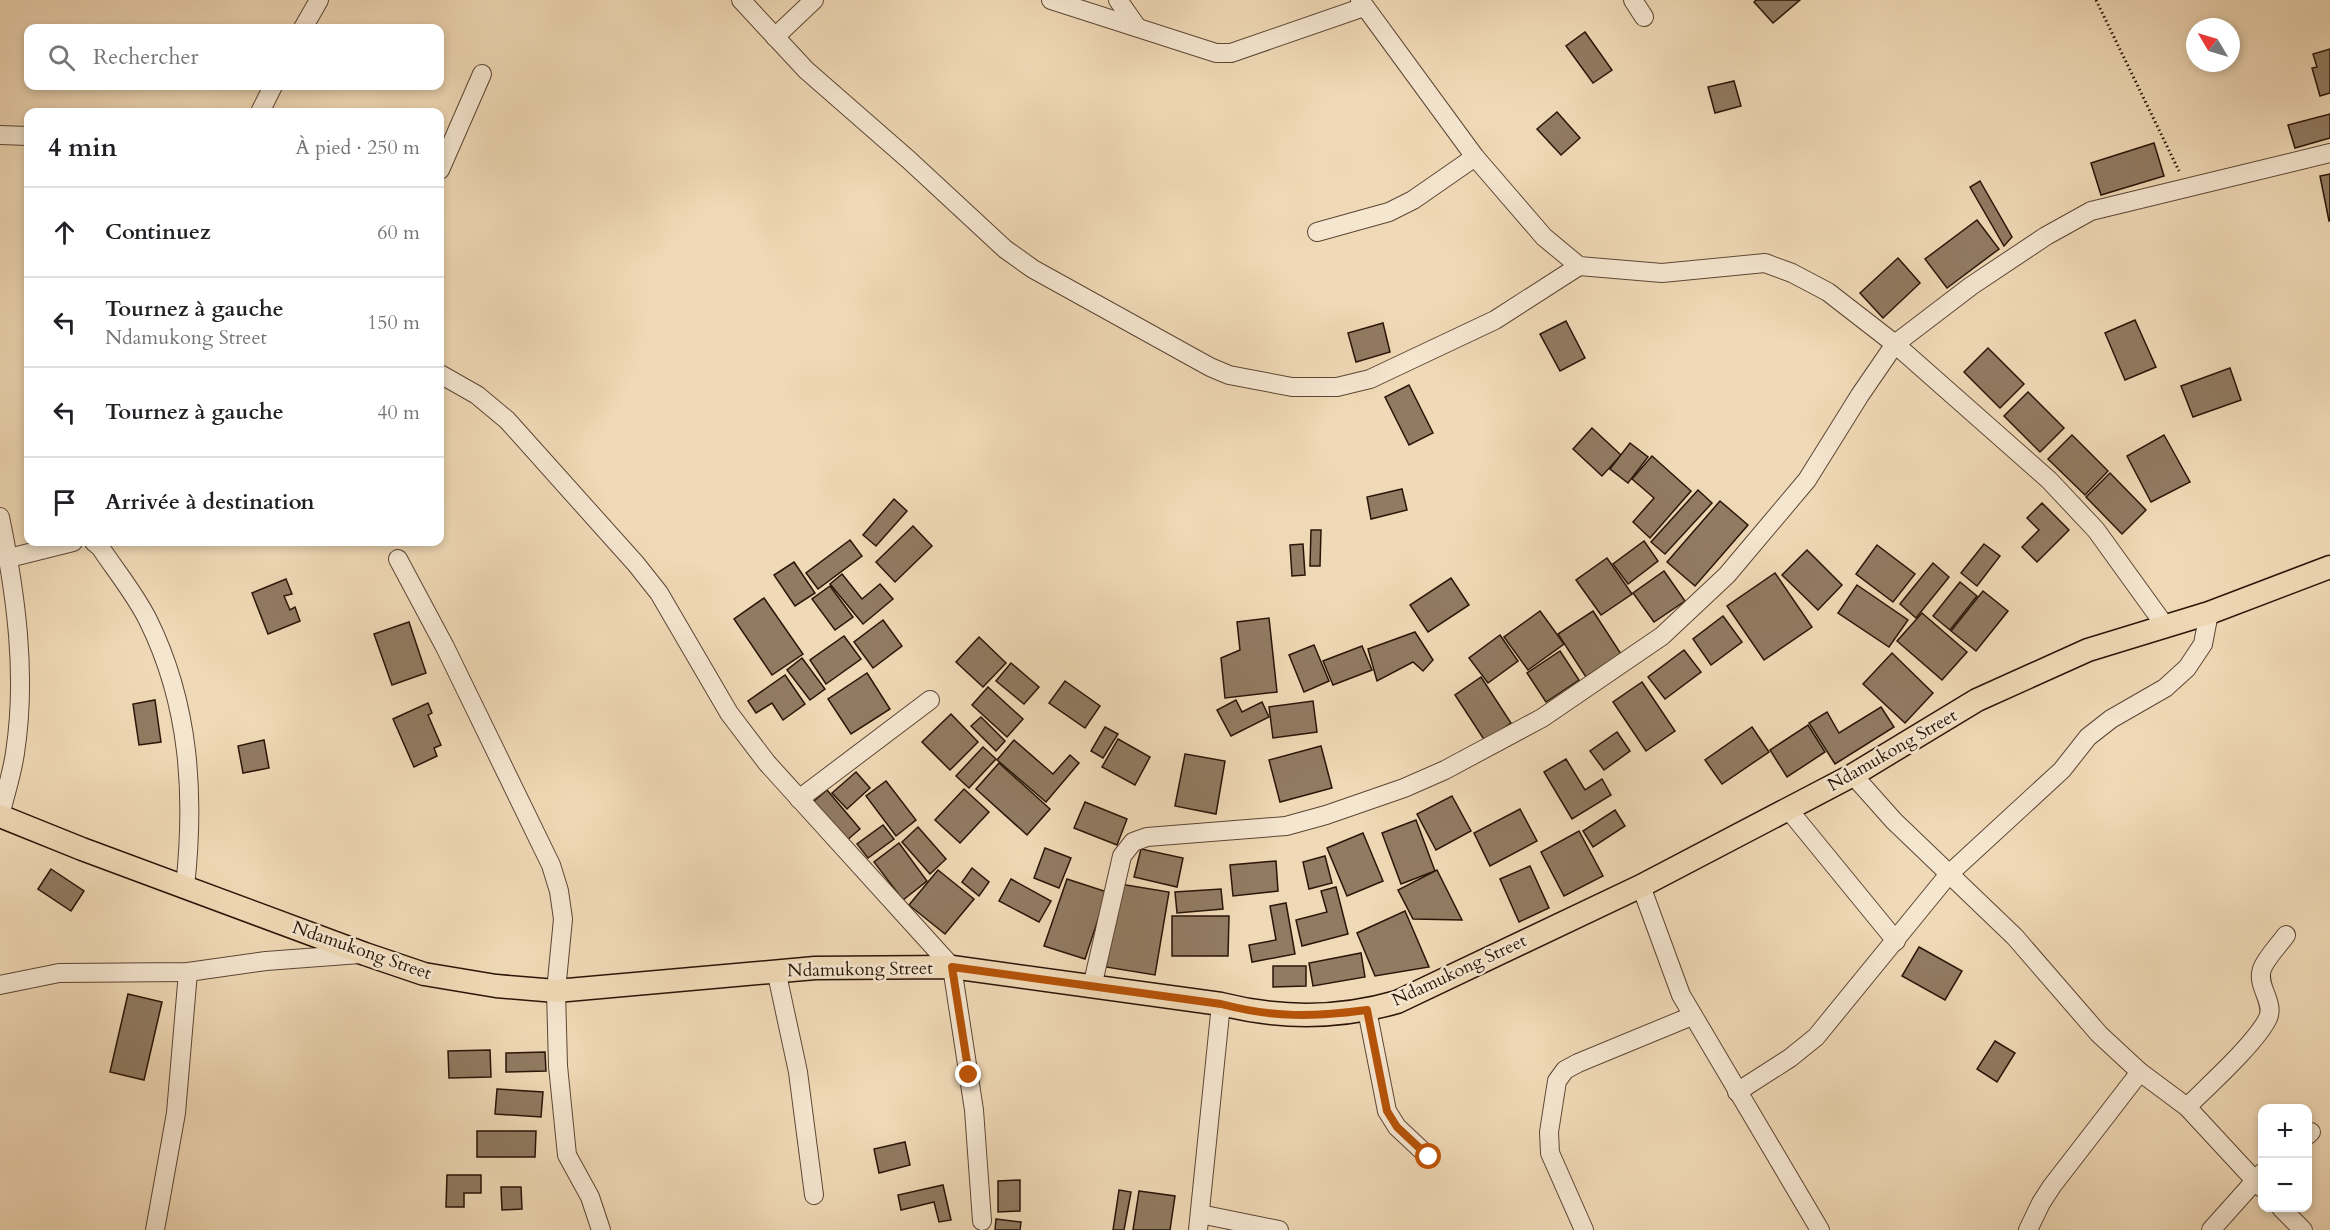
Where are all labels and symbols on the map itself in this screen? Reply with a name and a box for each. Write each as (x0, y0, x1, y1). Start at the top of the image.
north arrow (2186, 18, 2240, 72)
street label: Ndamukong Street (1823, 703, 1962, 798)
street label: Ndamukong Street (289, 915, 435, 986)
street label: Ndamukong Street (1388, 928, 1531, 1013)
street label: Ndamukong Street (787, 956, 933, 983)
route end (955, 1061, 981, 1087)
route start (1415, 1143, 1441, 1169)

